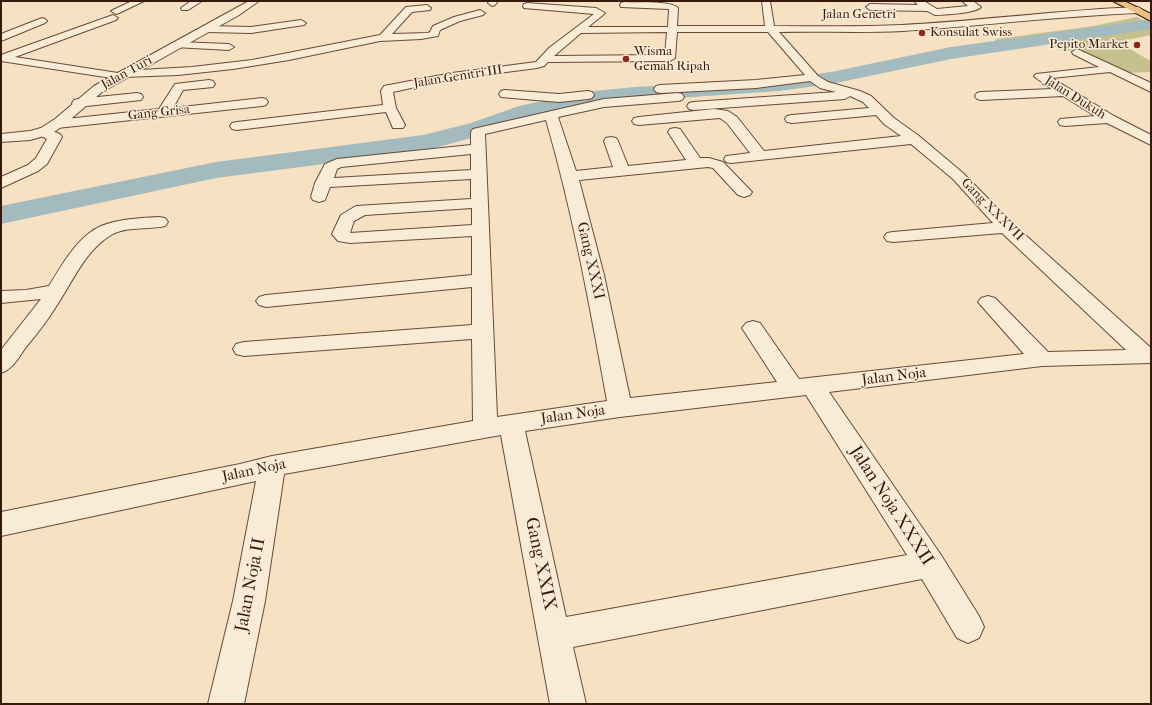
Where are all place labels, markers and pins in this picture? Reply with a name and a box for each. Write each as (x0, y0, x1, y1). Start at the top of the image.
place label: Konsulat Swiss (930, 25, 1012, 41)
marker: Konsulat Swiss (917, 28, 927, 38)
place label: Pepito Market (1049, 37, 1129, 53)
marker: Pepito Market (1132, 40, 1142, 50)
place label: Wisma Gemah Ripah (634, 44, 710, 75)
marker: Wisma Gemah Ripah (621, 54, 631, 64)

